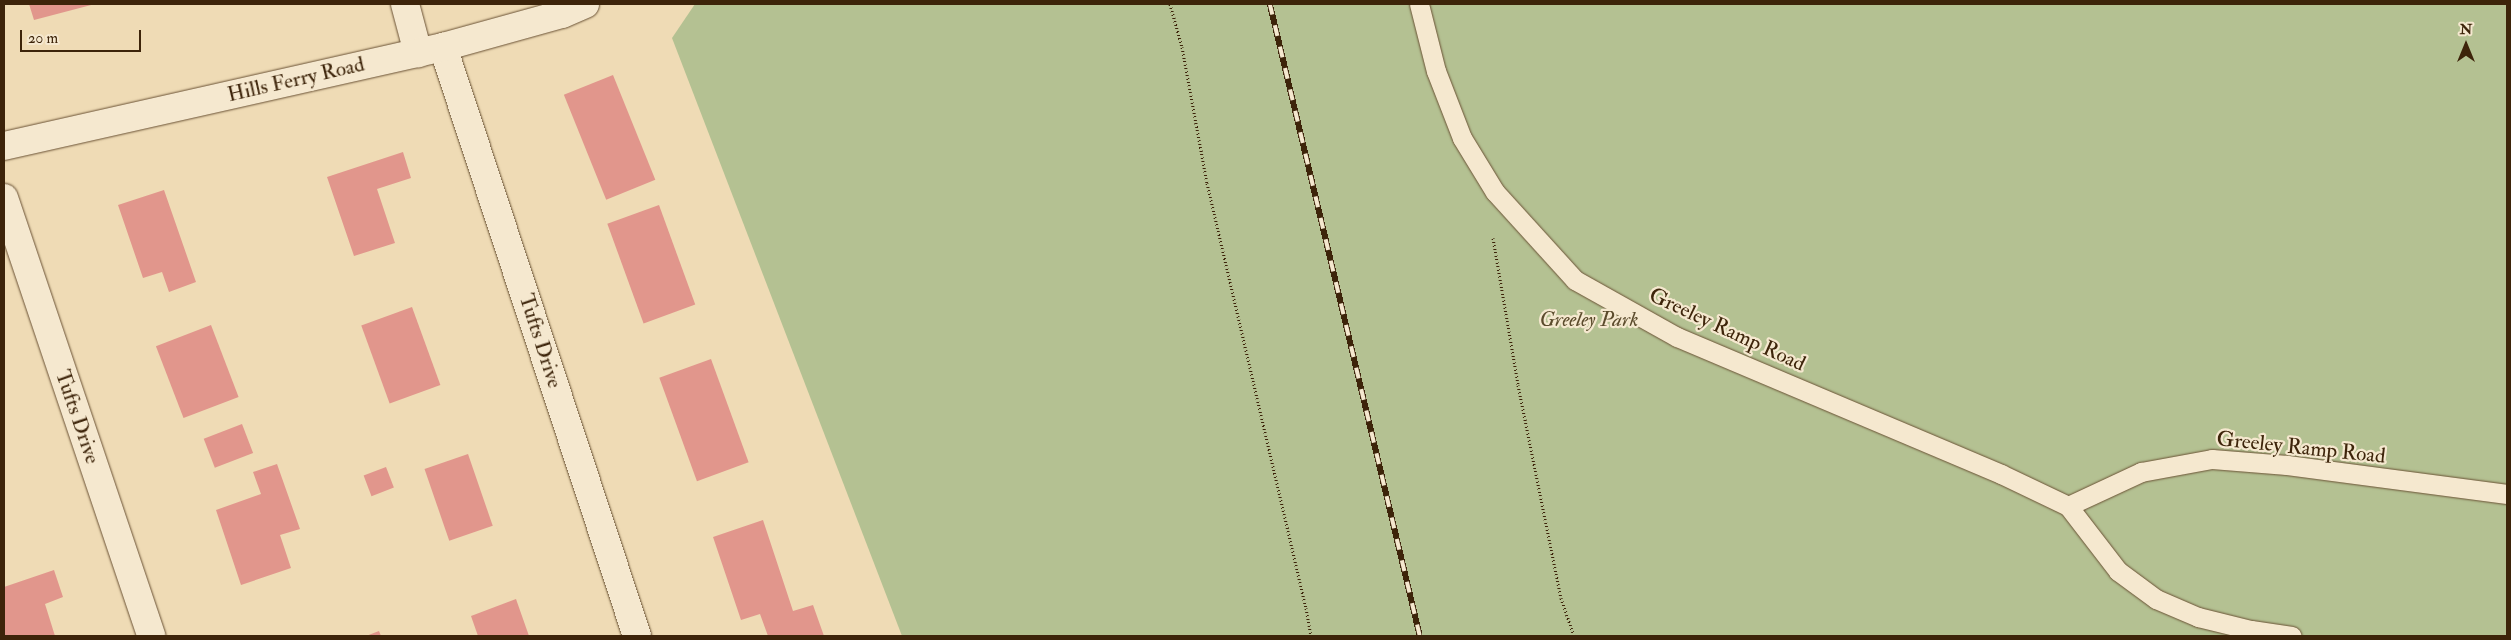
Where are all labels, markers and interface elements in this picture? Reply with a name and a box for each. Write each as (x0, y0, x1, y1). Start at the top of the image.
scale bar (22, 20, 144, 52)
north arrow (2441, 20, 2491, 70)
text: N (2460, 21, 2472, 38)
text: 20 m (28, 29, 58, 48)
street label: Hills Ferry Road (225, 52, 367, 108)
street label: Greeley Ramp Road (1645, 283, 1809, 377)
street label: Tufts Drive (513, 291, 567, 391)
park label: Greeley Park (1539, 307, 1639, 333)
street label: Tufts Drive (49, 367, 105, 467)
street label: Greeley Ramp Road (2215, 427, 2387, 469)

